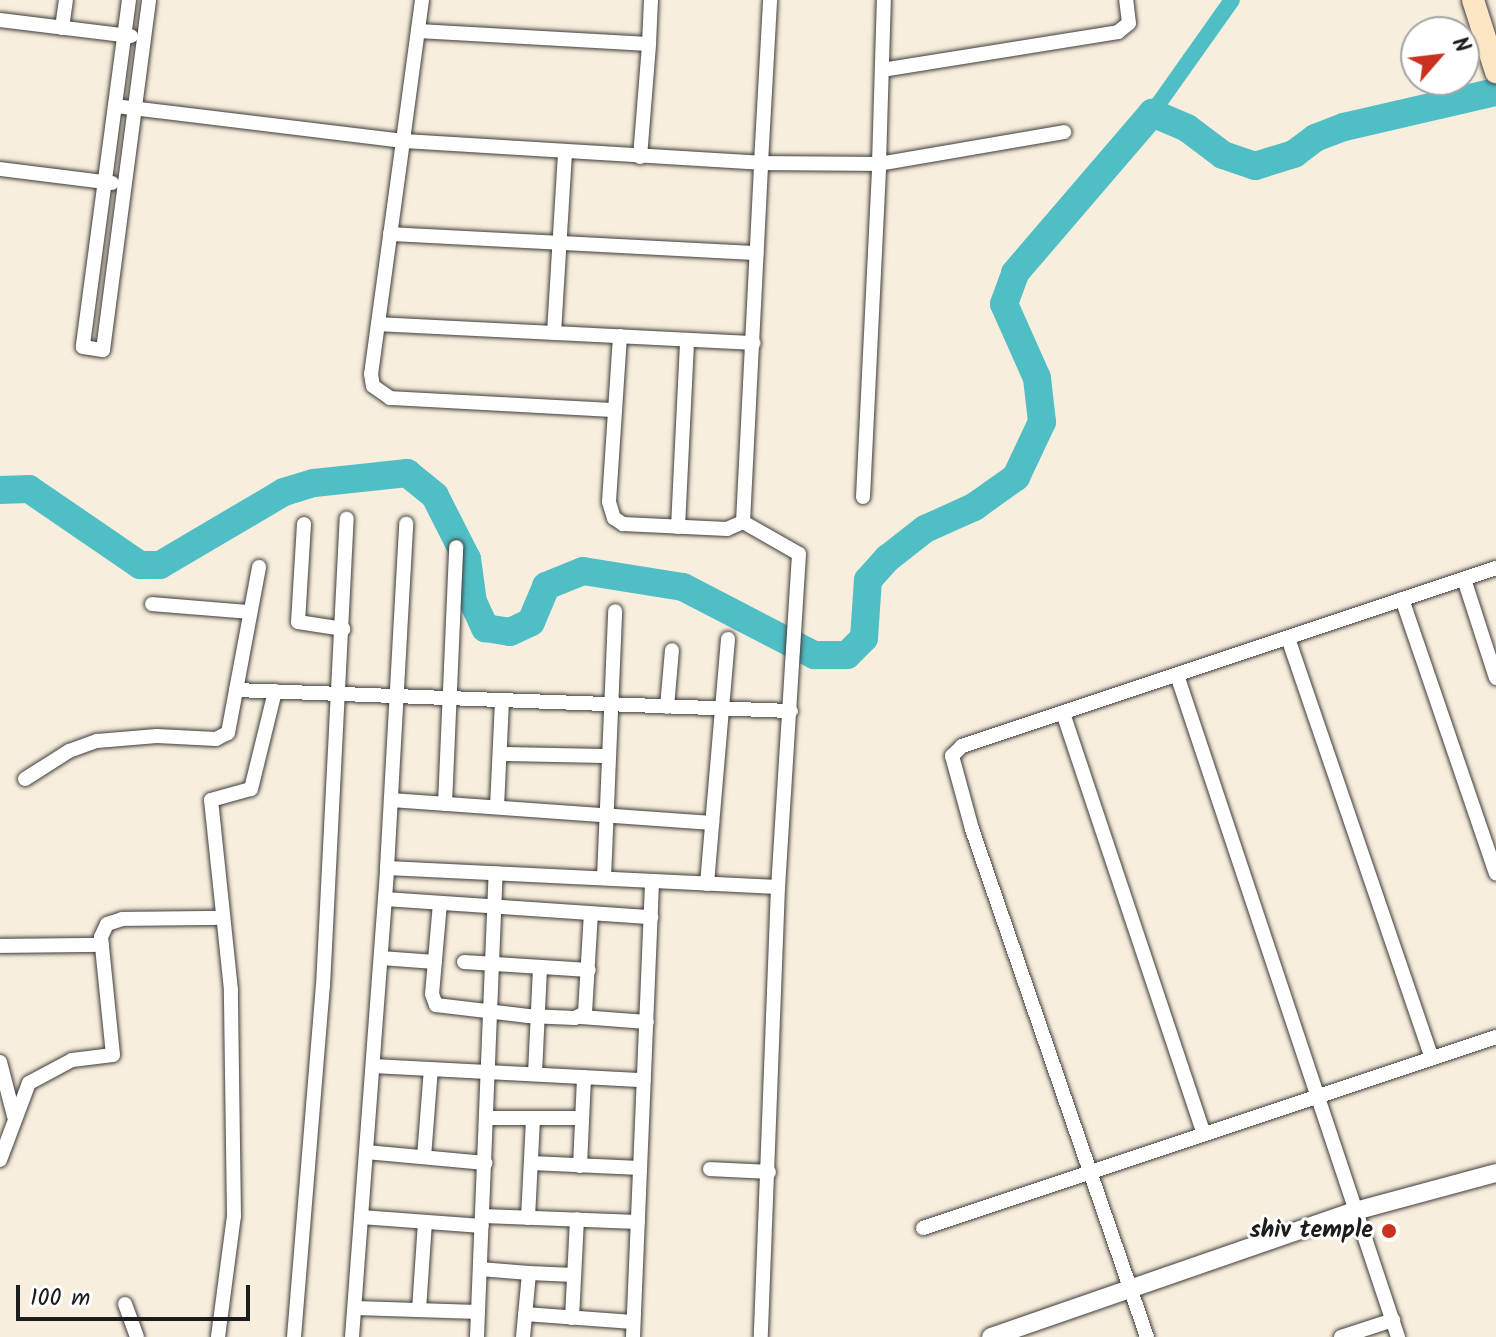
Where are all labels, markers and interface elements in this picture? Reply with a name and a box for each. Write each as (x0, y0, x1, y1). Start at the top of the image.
north arrow (1400, 16, 1480, 96)
text: N (1441, 31, 1479, 60)
place label: shiv temple (1249, 1217, 1373, 1245)
marker: shiv temple (1380, 1222, 1398, 1240)
scale bar (20, 1269, 254, 1319)
text: 100 m (30, 1279, 90, 1318)

